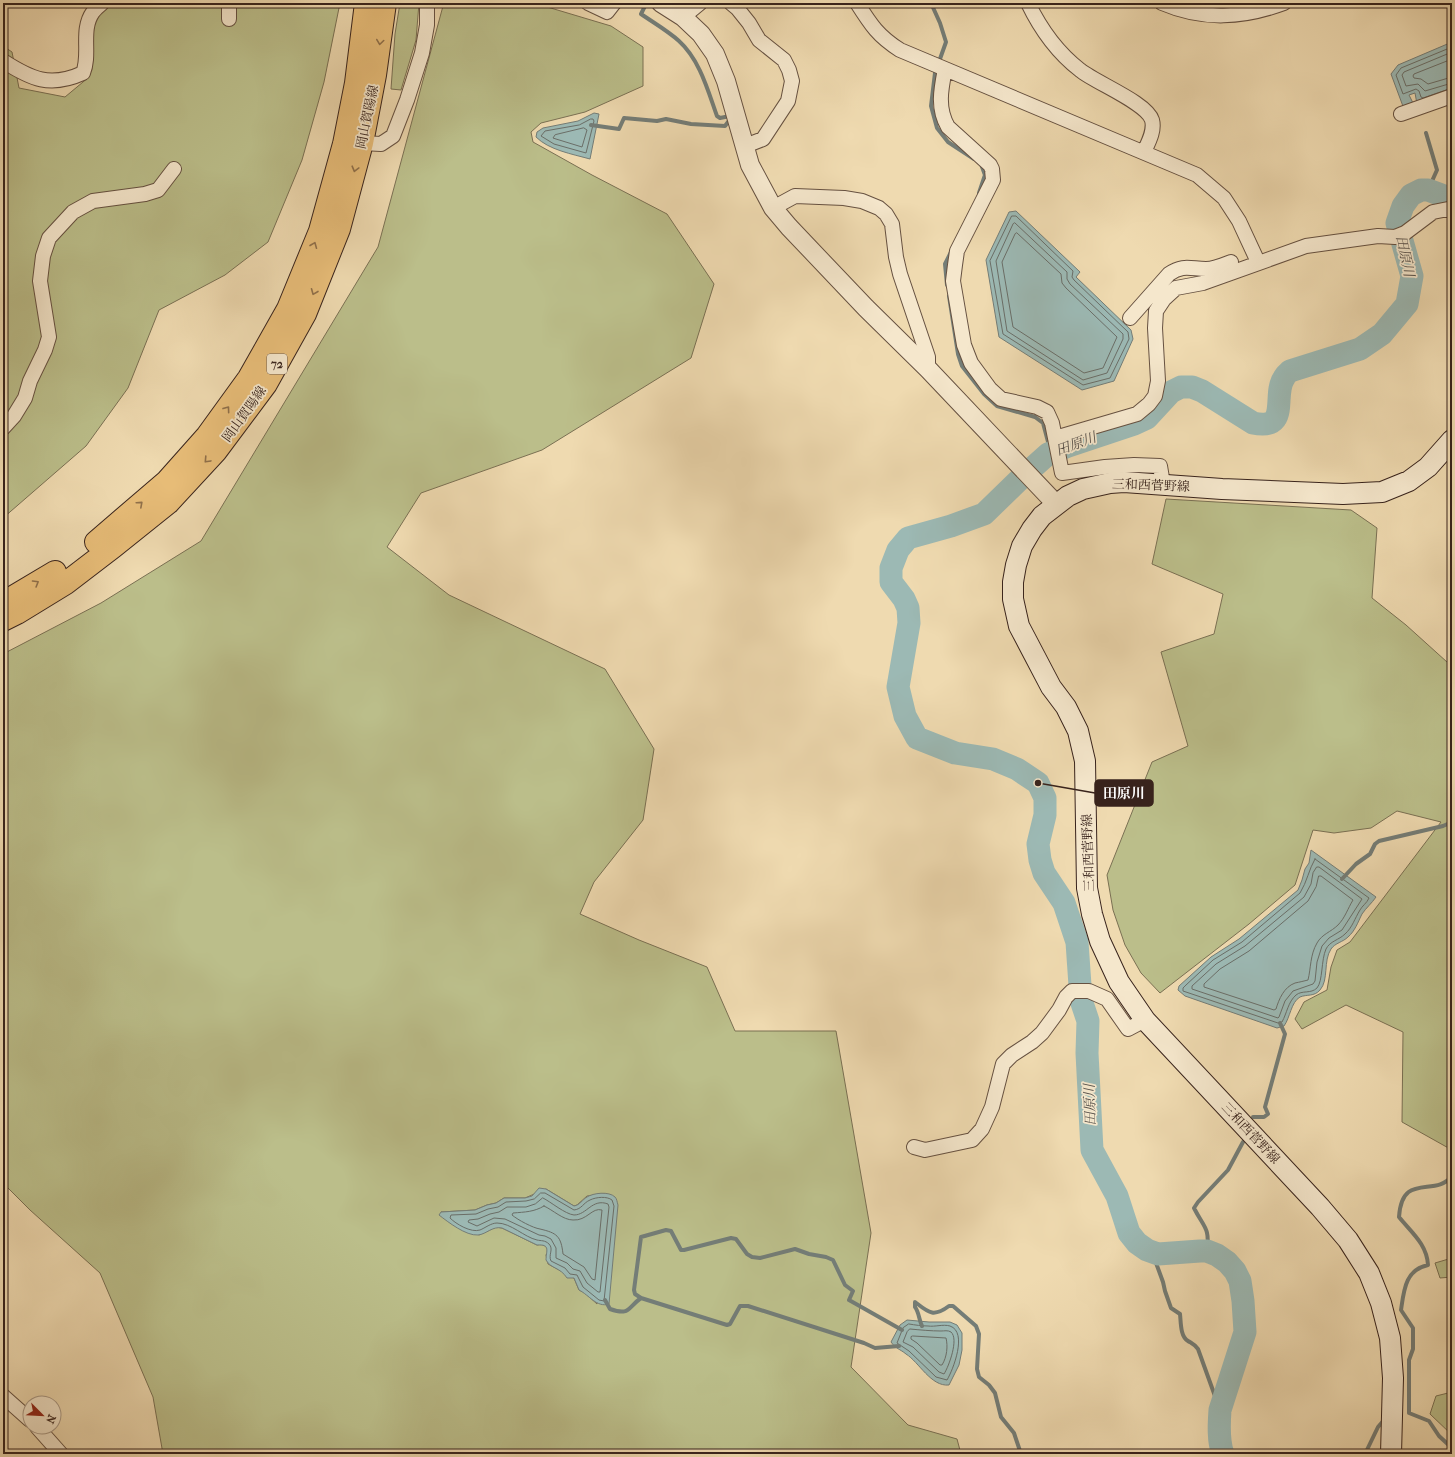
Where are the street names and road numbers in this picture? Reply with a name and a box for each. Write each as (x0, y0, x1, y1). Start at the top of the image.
street label: 岡山賀陽線 (353, 84, 381, 150)
road number: 72 (267, 354, 287, 374)
street label: 岡山賀陽線 (219, 383, 269, 445)
street label: 三和西菅野線 (1112, 476, 1190, 494)
street label: 三和西菅野線 (1079, 814, 1097, 892)
street label: 三和西菅野線 (1219, 1099, 1283, 1167)

